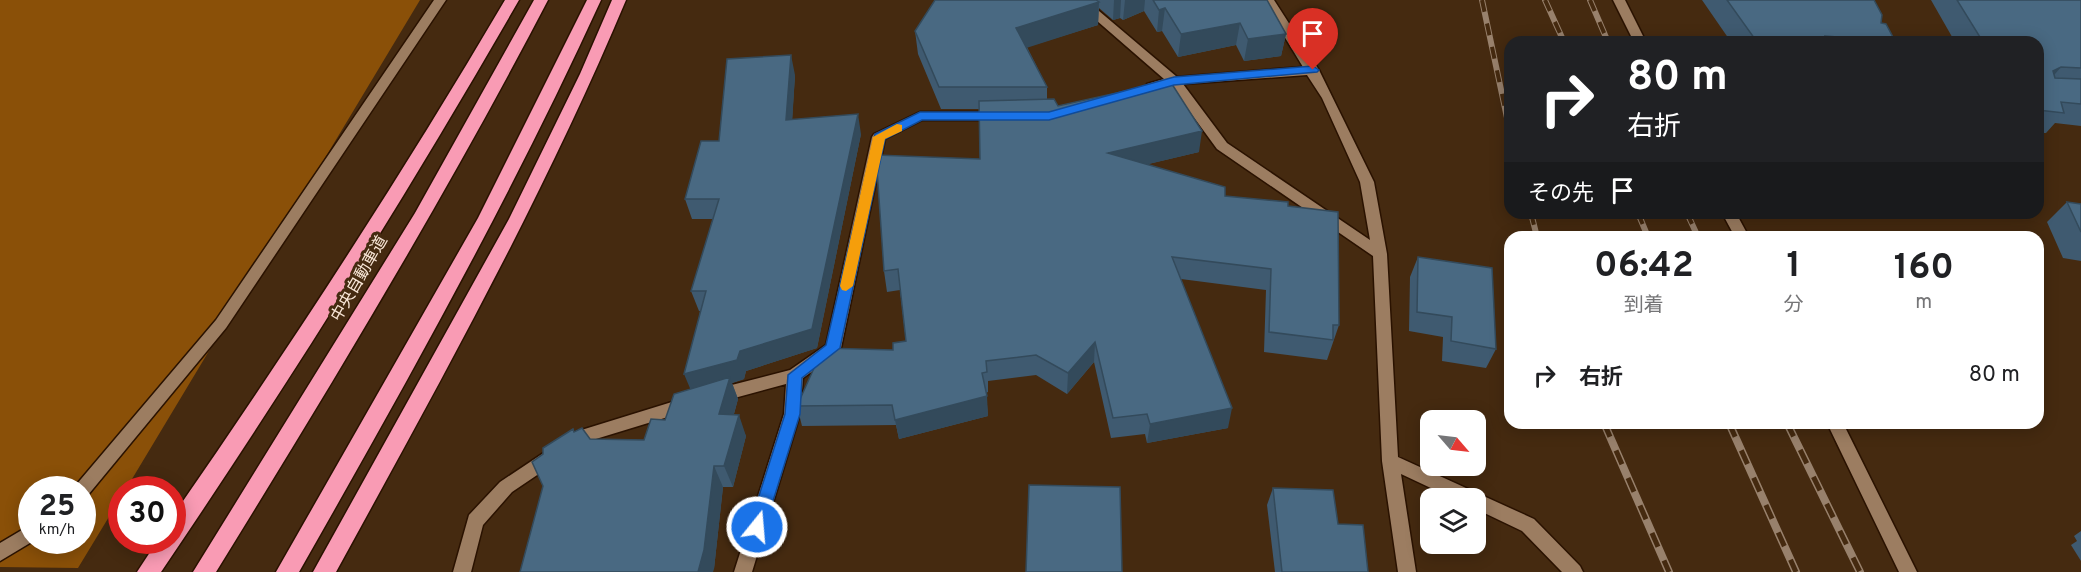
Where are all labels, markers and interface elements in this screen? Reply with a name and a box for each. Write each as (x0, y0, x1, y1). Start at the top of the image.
pin (1287, 8, 1338, 70)
icon: arrive (1296, 17, 1329, 50)
text: 80 m (1627, 52, 1728, 105)
icon: right (1528, 60, 1606, 138)
text: 右折 (1627, 111, 1681, 145)
icon: arrive (1606, 174, 1639, 207)
text: その先 (1528, 181, 1594, 208)
street label: 中央自動車道 (327, 232, 393, 326)
text: 06:42 (1594, 244, 1694, 290)
text: 1 (1787, 244, 1801, 290)
text: 160 (1894, 246, 1954, 292)
text: m (1915, 290, 1932, 316)
text: 到着 (1624, 293, 1664, 319)
text: 分 (1784, 293, 1804, 319)
icon: right (1528, 359, 1561, 392)
text: 80 m (1969, 362, 2020, 389)
text: 右折 (1579, 365, 1623, 392)
north arrow (1420, 410, 1486, 476)
map controls (1420, 410, 1486, 554)
speed limit sign: 30 (108, 476, 186, 554)
button: layers (1420, 488, 1486, 554)
text: 25 (39, 489, 75, 526)
position arrow (725, 495, 789, 559)
text: km/h (39, 521, 75, 540)

